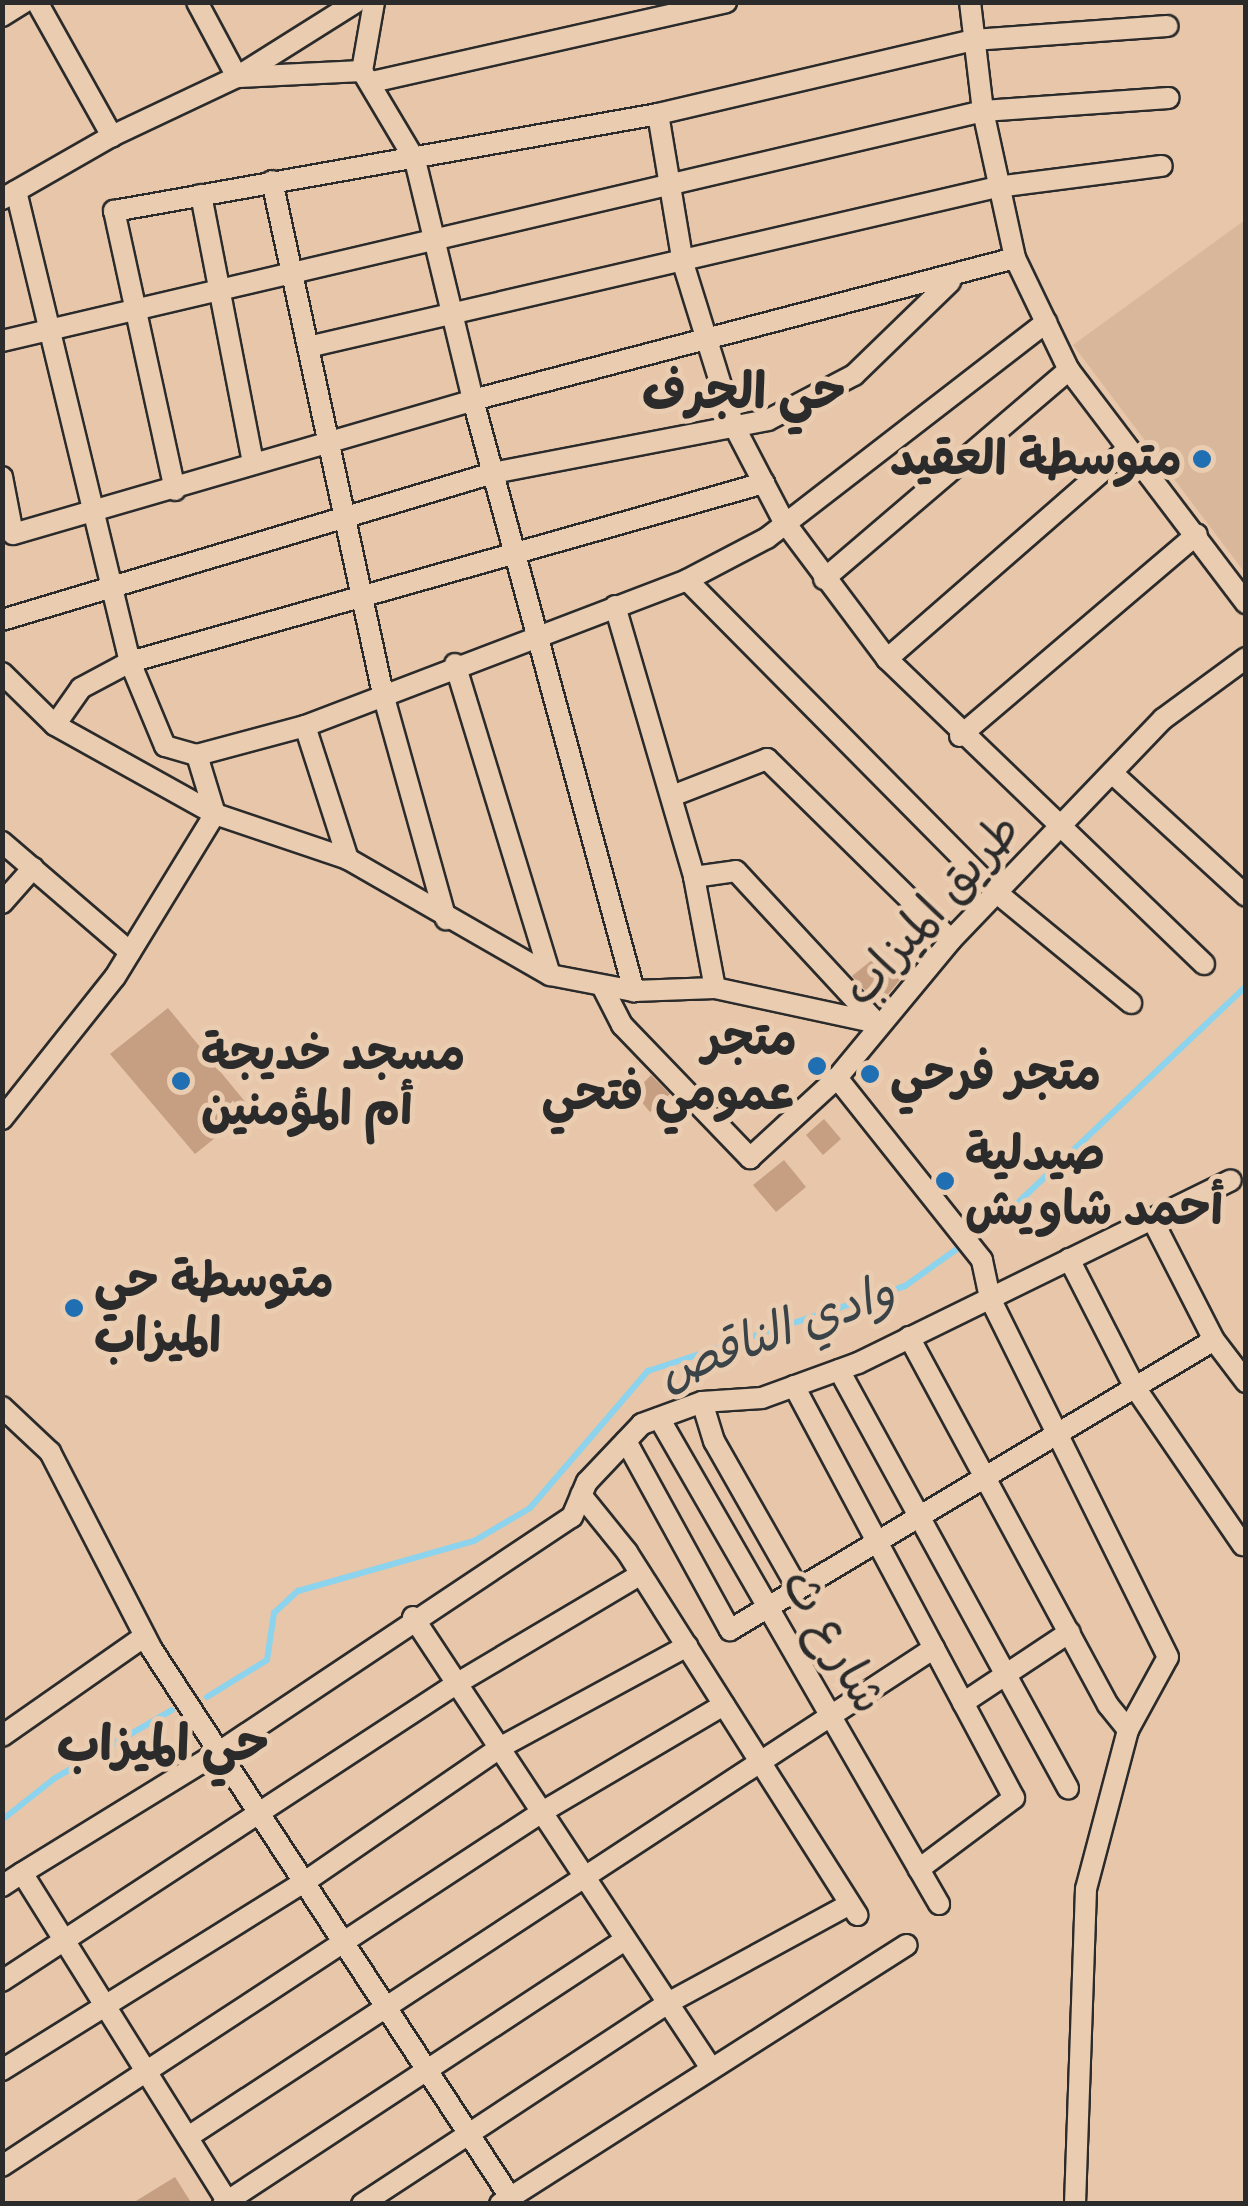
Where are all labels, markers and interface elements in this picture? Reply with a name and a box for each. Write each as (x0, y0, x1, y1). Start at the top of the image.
district label: حي الجرف (642, 362, 846, 422)
place label: متوسطة العقيد (890, 430, 1182, 488)
marker: متوسطة العقيد (1191, 448, 1213, 470)
street label: طريق الميزاب (830, 801, 1032, 1017)
place label: متجر عمومي فتحي (542, 1009, 797, 1122)
place label: مسجد خديجة أم المؤمنين (201, 1024, 465, 1137)
place label: متجر فرحي (890, 1045, 1101, 1103)
marker: متجر عمومي فتحي (806, 1055, 828, 1077)
marker: متجر فرحي (859, 1063, 881, 1085)
marker: مسجد خديجة أم المؤمنين (170, 1070, 192, 1092)
place label: صيدلية أحمد شاويش (965, 1124, 1223, 1237)
marker: صيدلية أحمد شاويش (934, 1170, 956, 1192)
place label: متوسطة حي الميزاب (94, 1251, 334, 1364)
water label: وادي الناقص (650, 1261, 902, 1401)
marker: متوسطة حي الميزاب (63, 1297, 85, 1319)
street label: شارع ث (770, 1558, 898, 1724)
district label: حي الميزاب (57, 1714, 269, 1774)

